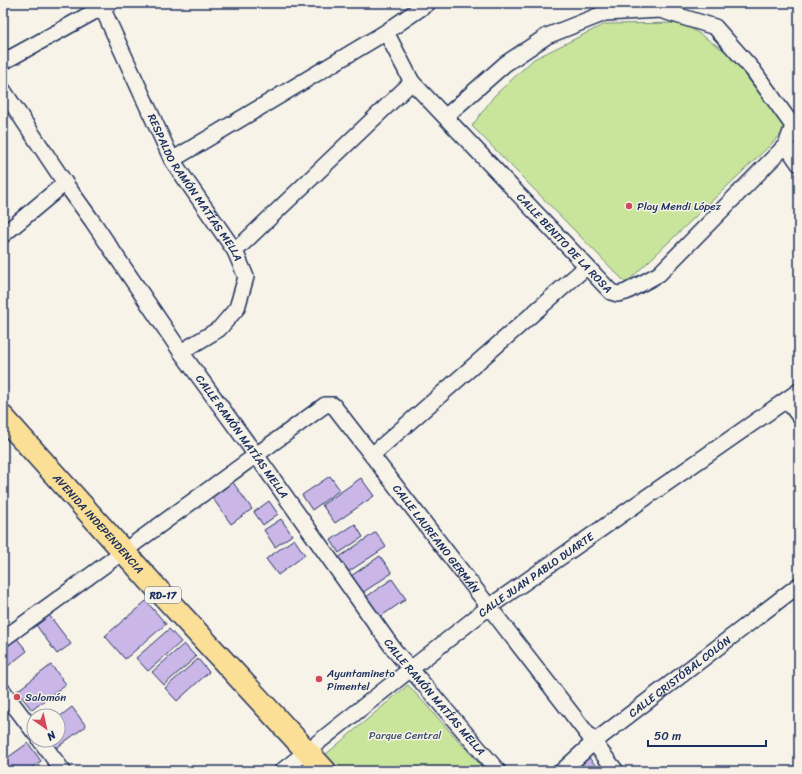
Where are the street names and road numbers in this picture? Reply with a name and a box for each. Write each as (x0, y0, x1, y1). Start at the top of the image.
street label: RESPALDO RAMÓN MATÍAS MELLA (142, 110, 247, 264)
street label: CALLE BENITO DE LA ROSA (512, 189, 617, 298)
street label: CALLE RAMÓN MATÍAS MELLA (190, 371, 293, 503)
street label: AVENIDA INDEPENDENCIA (47, 469, 148, 578)
street label: CALLE LAUREANO GERMÁN (387, 480, 485, 598)
street label: CALLE JUAN PABLO DUARTE (474, 527, 599, 622)
road number: RD-17 (145, 587, 181, 603)
street label: CALLE CRISTÓBAL COLÓN (624, 631, 736, 723)
street label: CALLE RAMÓN MATÍAS MELLA (379, 634, 490, 760)

